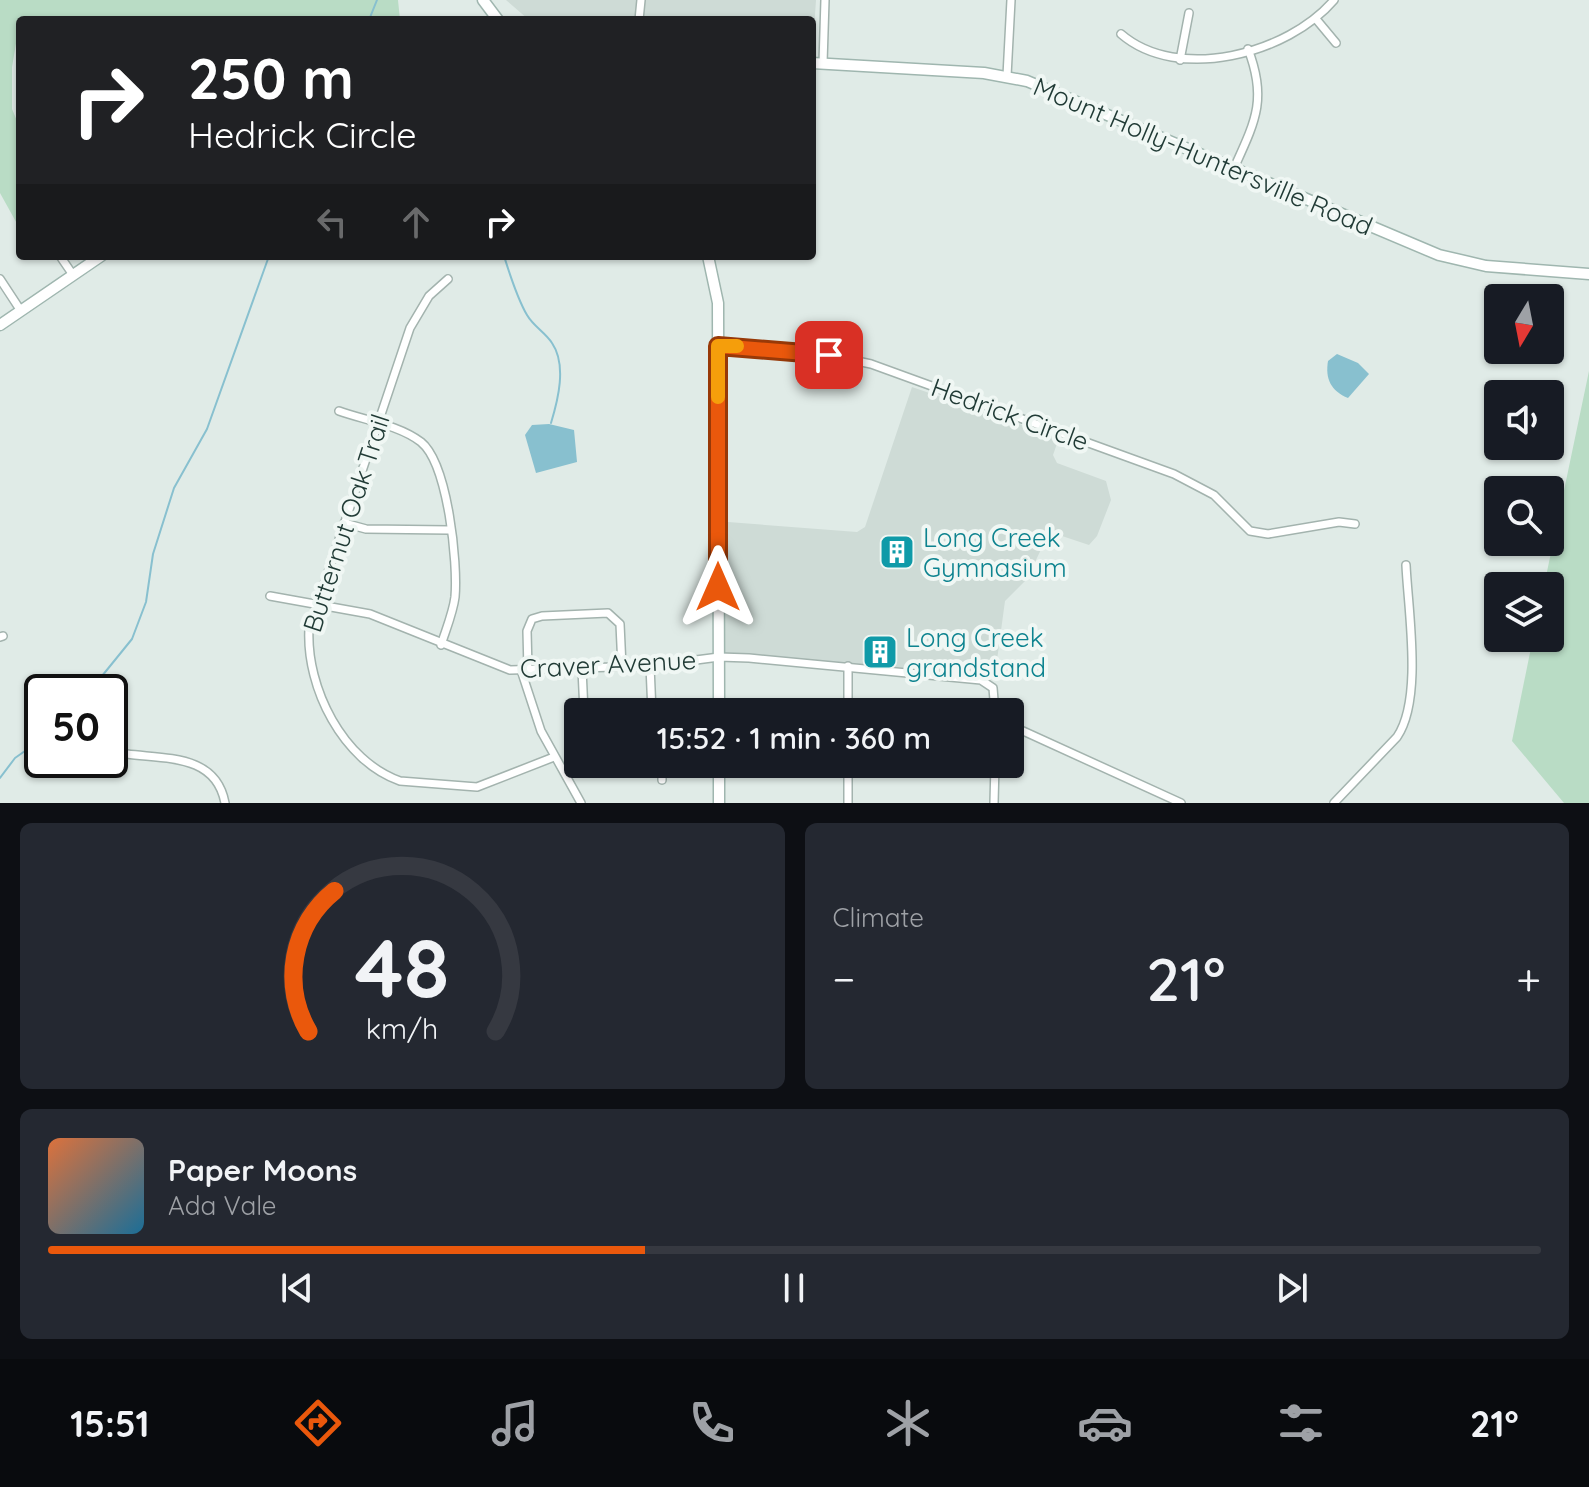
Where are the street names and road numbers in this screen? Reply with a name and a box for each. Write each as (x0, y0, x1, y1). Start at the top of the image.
street label: Mount Holly-Huntersville Road (1028, 69, 1378, 243)
street label: Hedrick Circle (927, 370, 1093, 458)
street label: Butternut Oak Trail (295, 410, 397, 636)
street label: Craver Avenue (519, 643, 697, 685)

